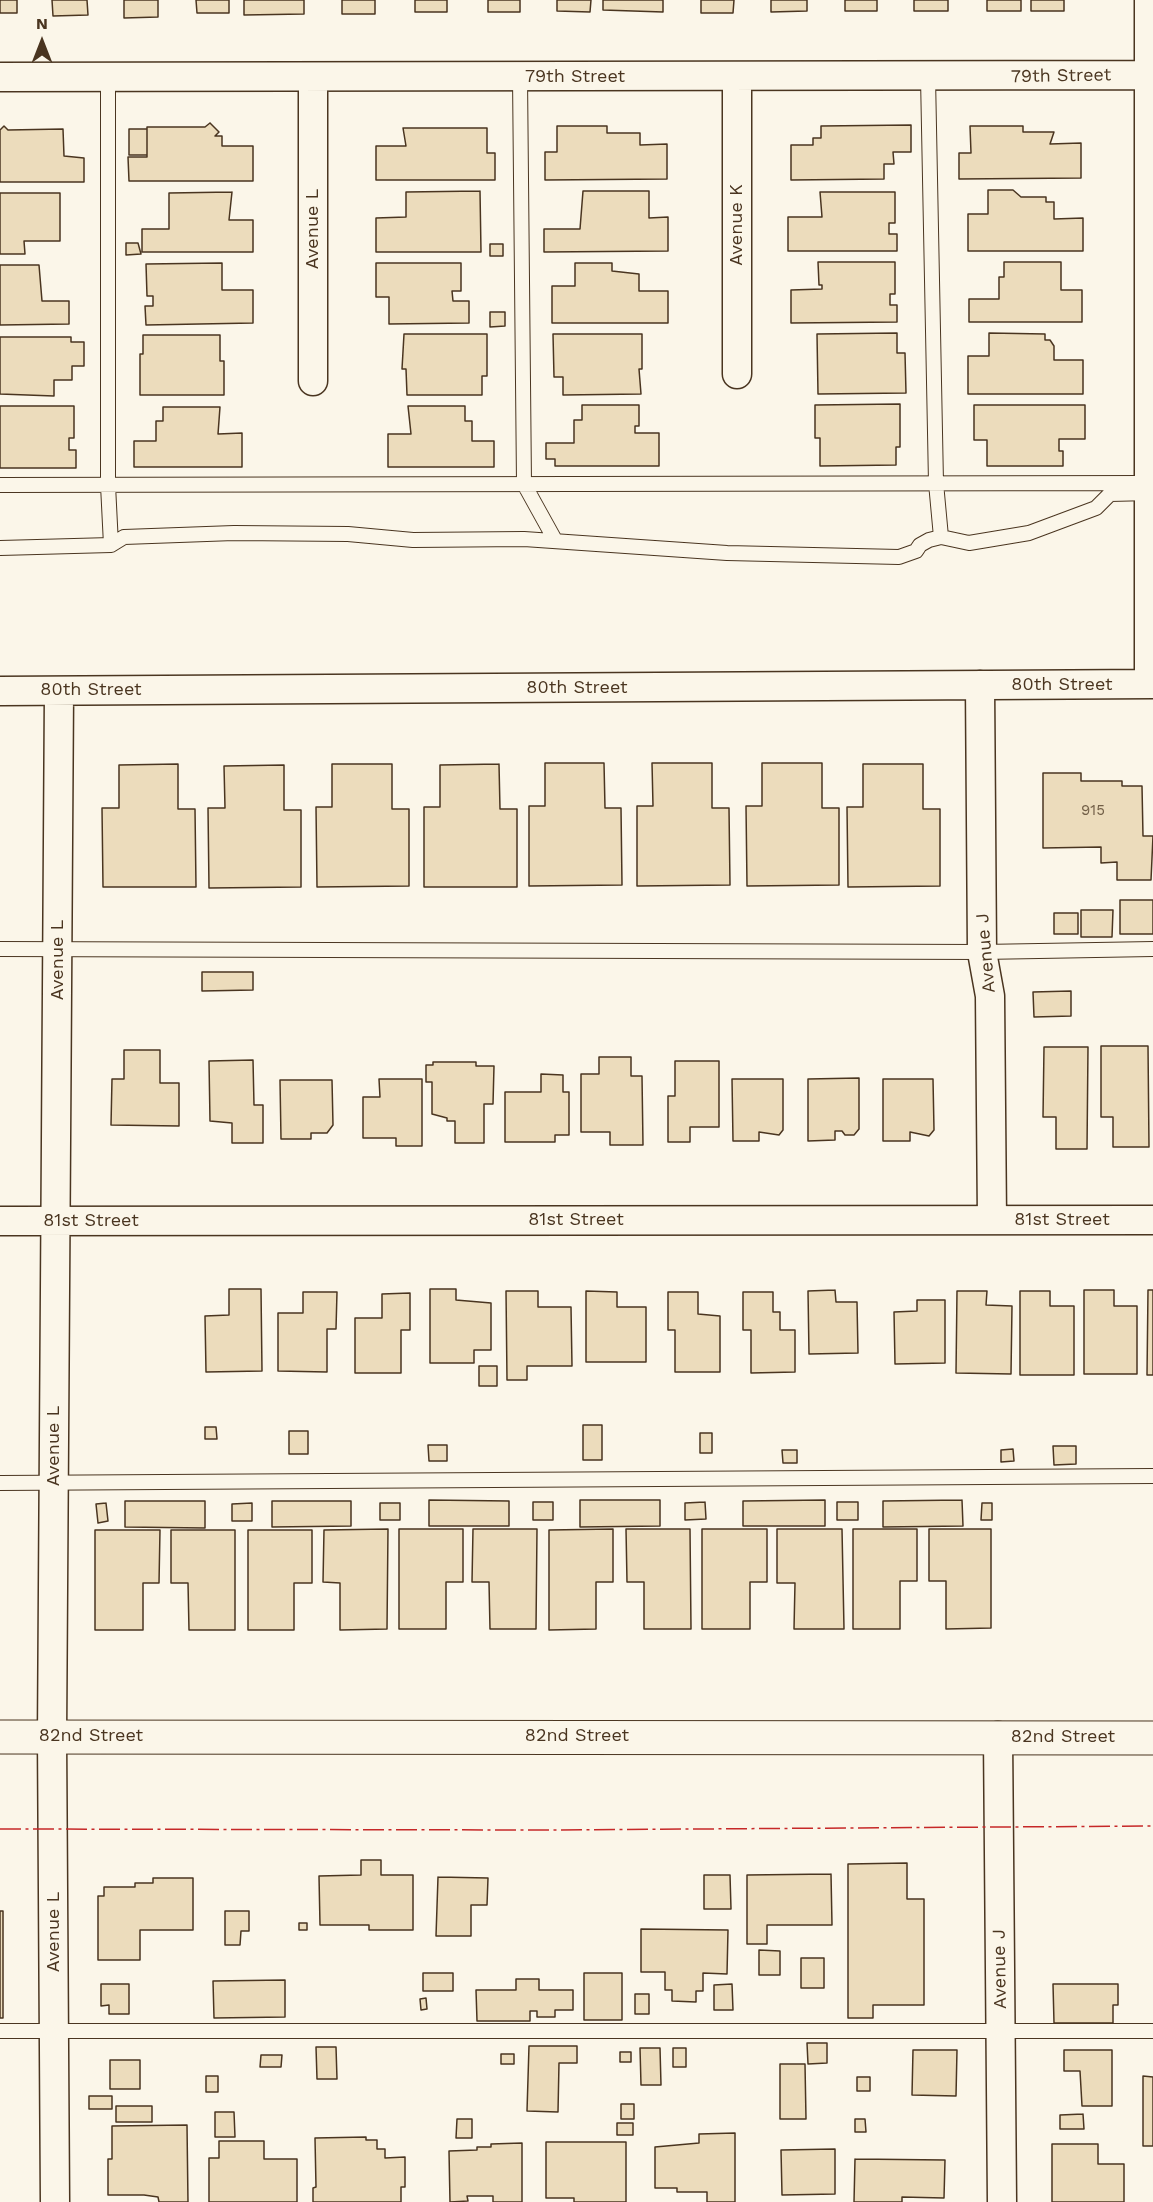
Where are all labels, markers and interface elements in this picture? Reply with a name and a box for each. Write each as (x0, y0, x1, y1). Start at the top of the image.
north arrow (12, 12, 72, 72)
text: N (36, 14, 48, 33)
street label: 79th Street (1011, 64, 1111, 88)
street label: 79th Street (525, 66, 625, 88)
street label: Avenue K (726, 184, 748, 266)
street label: Avenue L (302, 189, 324, 269)
street label: 80th Street (1011, 674, 1113, 696)
street label: 80th Street (526, 677, 628, 699)
street label: 80th Street (40, 679, 142, 701)
house number: 915 (1081, 802, 1105, 820)
street label: Avenue J (972, 912, 1000, 994)
street label: Avenue L (47, 920, 69, 1000)
street label: 81st Street (528, 1209, 624, 1231)
street label: 81st Street (1014, 1209, 1110, 1231)
street label: 81st Street (43, 1210, 139, 1232)
street label: Avenue L (43, 1406, 65, 1486)
street label: 82nd Street (39, 1725, 143, 1747)
street label: 82nd Street (525, 1725, 629, 1747)
street label: 82nd Street (1011, 1726, 1115, 1748)
street label: Avenue L (43, 1892, 65, 1972)
street label: Avenue J (989, 1929, 1011, 2009)

